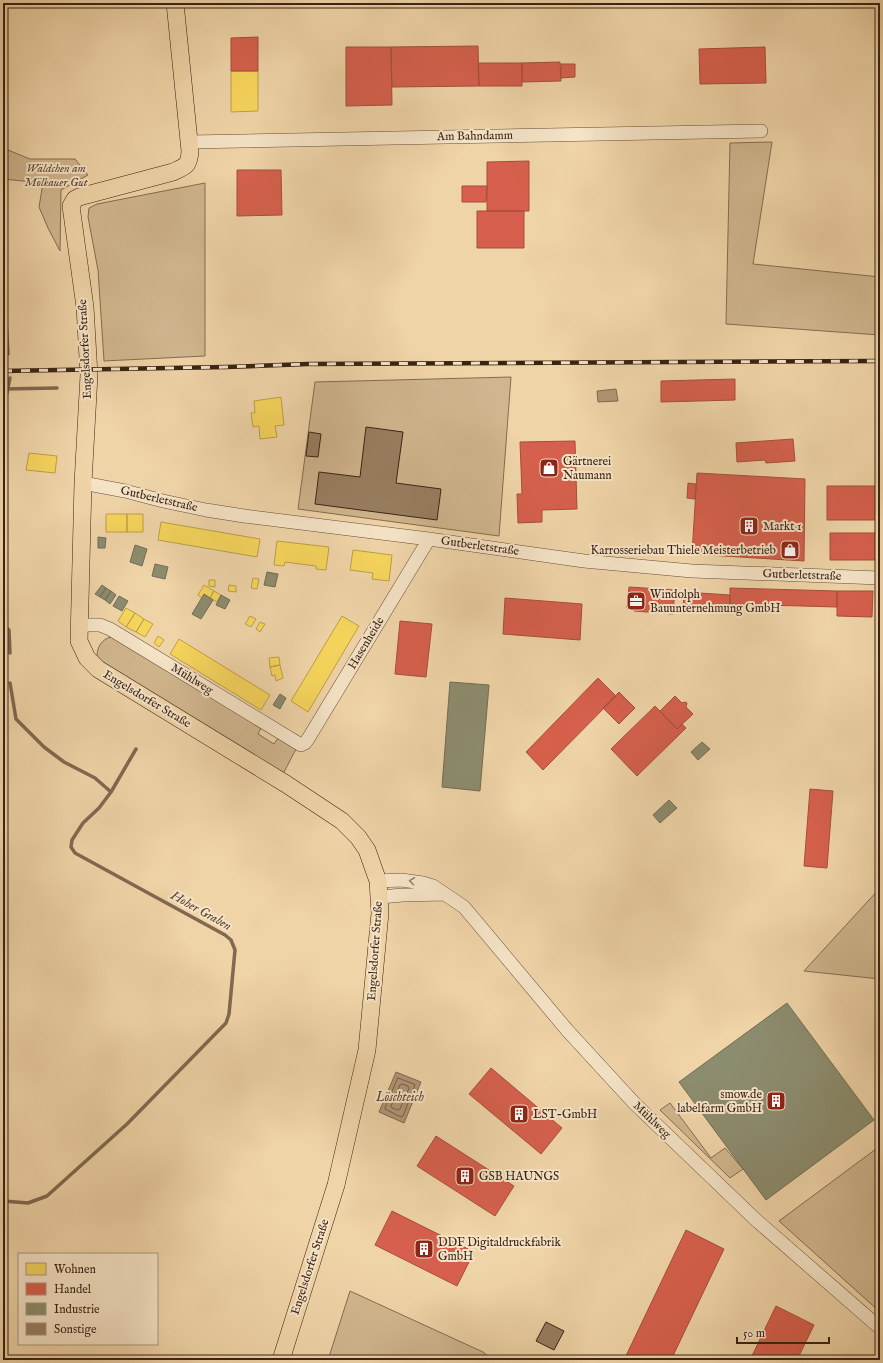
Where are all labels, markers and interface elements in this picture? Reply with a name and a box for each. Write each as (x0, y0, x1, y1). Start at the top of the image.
street label: Am Bahndamm (436, 128, 513, 144)
park label: Wäldchen am Mölkauer Gut (24, 161, 89, 190)
street label: Engelsdorfer Straße (75, 298, 95, 399)
place label: Gärtnerei Naumann (563, 454, 612, 483)
shop icon: Gärtnerei Naumann (538, 457, 560, 479)
street label: Gutberletstraße (119, 483, 199, 515)
building icon: Markt 1 (738, 515, 760, 537)
place label: Markt 1 (763, 519, 801, 534)
street label: Gutberletstraße (440, 533, 520, 559)
shop icon: Karrosseriebau Thiele Meisterbetrieb (779, 539, 801, 561)
place label: Karrosseriebau Thiele Meisterbetrieb (591, 543, 776, 558)
street label: Gutberletstraße (762, 566, 842, 584)
place label: Windolph Bauunternehmung GmbH (650, 587, 780, 616)
office icon: Windolph Bauunternehmung GmbH (625, 590, 647, 612)
street label: Hasenheide (344, 614, 388, 672)
street label: Mühlweg (168, 660, 216, 698)
street label: Engelsdorfer Straße (100, 667, 194, 731)
one-way arrow (409, 877, 416, 886)
water label: Hoher Graben (167, 887, 235, 935)
street label: Engelsdorfer Straße (364, 900, 386, 1001)
place label: smow.de labelfarm GmbH (677, 1087, 762, 1116)
water label: Löschteich (375, 1089, 424, 1106)
building icon: smow.de labelfarm GmbH (765, 1090, 787, 1112)
street label: Mühlweg (630, 1098, 674, 1142)
building icon: LST-GmbH (508, 1103, 530, 1125)
place label: LST-GmbH (533, 1107, 597, 1122)
building icon: GSB HAUNGS (454, 1165, 476, 1187)
place label: GSB HAUNGS (479, 1169, 559, 1184)
street label: Engelsdorfer Straße (287, 1217, 333, 1317)
place label: DDF Digitaldruckfabrik GmbH (438, 1235, 561, 1264)
building icon: DDF Digitaldruckfabrik GmbH (413, 1238, 435, 1260)
legend (18, 1253, 158, 1345)
text: Wohnen (54, 1262, 97, 1277)
text: Handel (54, 1282, 92, 1297)
text: Industrie (54, 1302, 100, 1317)
scale bar (737, 1319, 829, 1345)
text: Sonstige (54, 1322, 97, 1337)
text: 50 m (743, 1326, 765, 1341)

